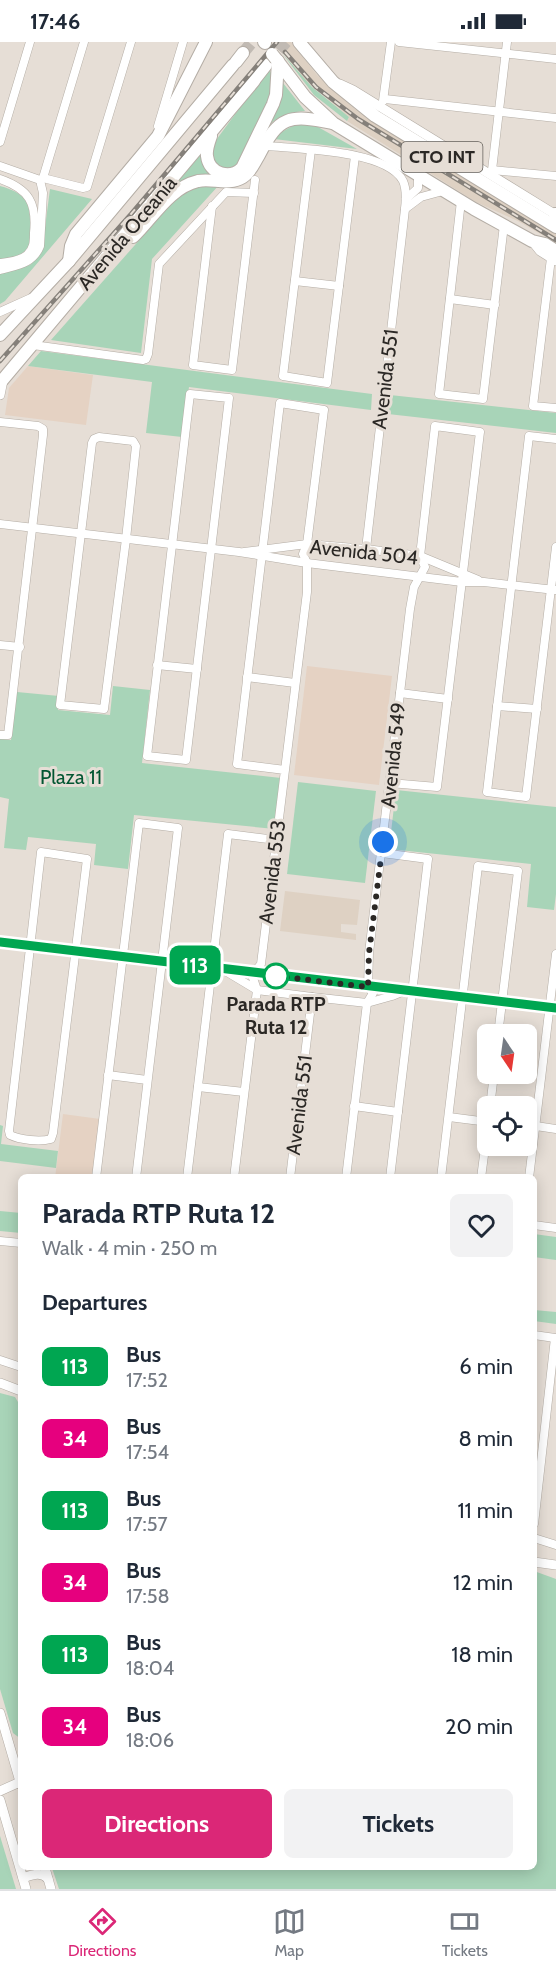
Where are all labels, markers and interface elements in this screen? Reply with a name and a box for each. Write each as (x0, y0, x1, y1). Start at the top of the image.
text: 17:46 (30, 8, 80, 35)
road number: CTO INT (402, 142, 482, 172)
street label: Avenida Oceanía (72, 171, 182, 295)
street label: Avenida 551 (367, 328, 403, 430)
street label: Avenida 504 (309, 534, 420, 570)
street label: Avenida 549 (376, 701, 410, 809)
park label: Plaza 11 (40, 765, 102, 789)
street label: Avenida 553 (254, 819, 290, 925)
your location (368, 827, 398, 857)
line badge: 113 (160, 946, 230, 984)
text: 113 (182, 953, 208, 978)
marker: Parada RTP Ruta 12 (263, 963, 289, 989)
place label: Parada RTP Ruta 12 (226, 992, 326, 1039)
north arrow (477, 1024, 537, 1084)
map controls (477, 1024, 537, 1156)
street label: Avenida 551 (281, 1054, 317, 1156)
button: locate (477, 1096, 537, 1156)
button: heart (450, 1194, 513, 1257)
text: Parada RTP Ruta 12 (42, 1196, 275, 1230)
text: Walk · 4 min · 250 m (42, 1236, 217, 1260)
text: Departures (42, 1289, 147, 1316)
text: Bus (126, 1341, 161, 1368)
text: 6 min (459, 1353, 513, 1380)
text: 113 (62, 1354, 88, 1379)
text: 17:52 (126, 1368, 168, 1392)
text: Bus (126, 1413, 161, 1440)
text: 8 min (458, 1425, 513, 1452)
text: 34 (63, 1426, 87, 1451)
text: 17:54 (126, 1440, 169, 1464)
text: Bus (126, 1485, 161, 1512)
text: 11 min (457, 1497, 513, 1524)
text: 113 (62, 1498, 88, 1523)
text: 17:57 (126, 1512, 168, 1536)
text: Bus (126, 1557, 161, 1584)
text: 12 min (453, 1569, 513, 1596)
text: 34 (63, 1570, 87, 1595)
text: 17:58 (126, 1584, 170, 1608)
text: Bus (126, 1629, 161, 1656)
text: 18 min (451, 1641, 513, 1668)
text: 113 (62, 1642, 88, 1667)
text: 18:04 (126, 1656, 174, 1680)
text: Bus (126, 1701, 161, 1728)
text: 20 min (445, 1713, 513, 1740)
text: 34 (63, 1714, 87, 1739)
text: 18:06 (126, 1728, 174, 1752)
button: Directions (42, 1789, 272, 1858)
button: Tickets (284, 1789, 513, 1858)
tab: Directions (68, 1905, 136, 1960)
tab: Map (273, 1905, 306, 1960)
tab: Tickets (442, 1905, 488, 1960)

